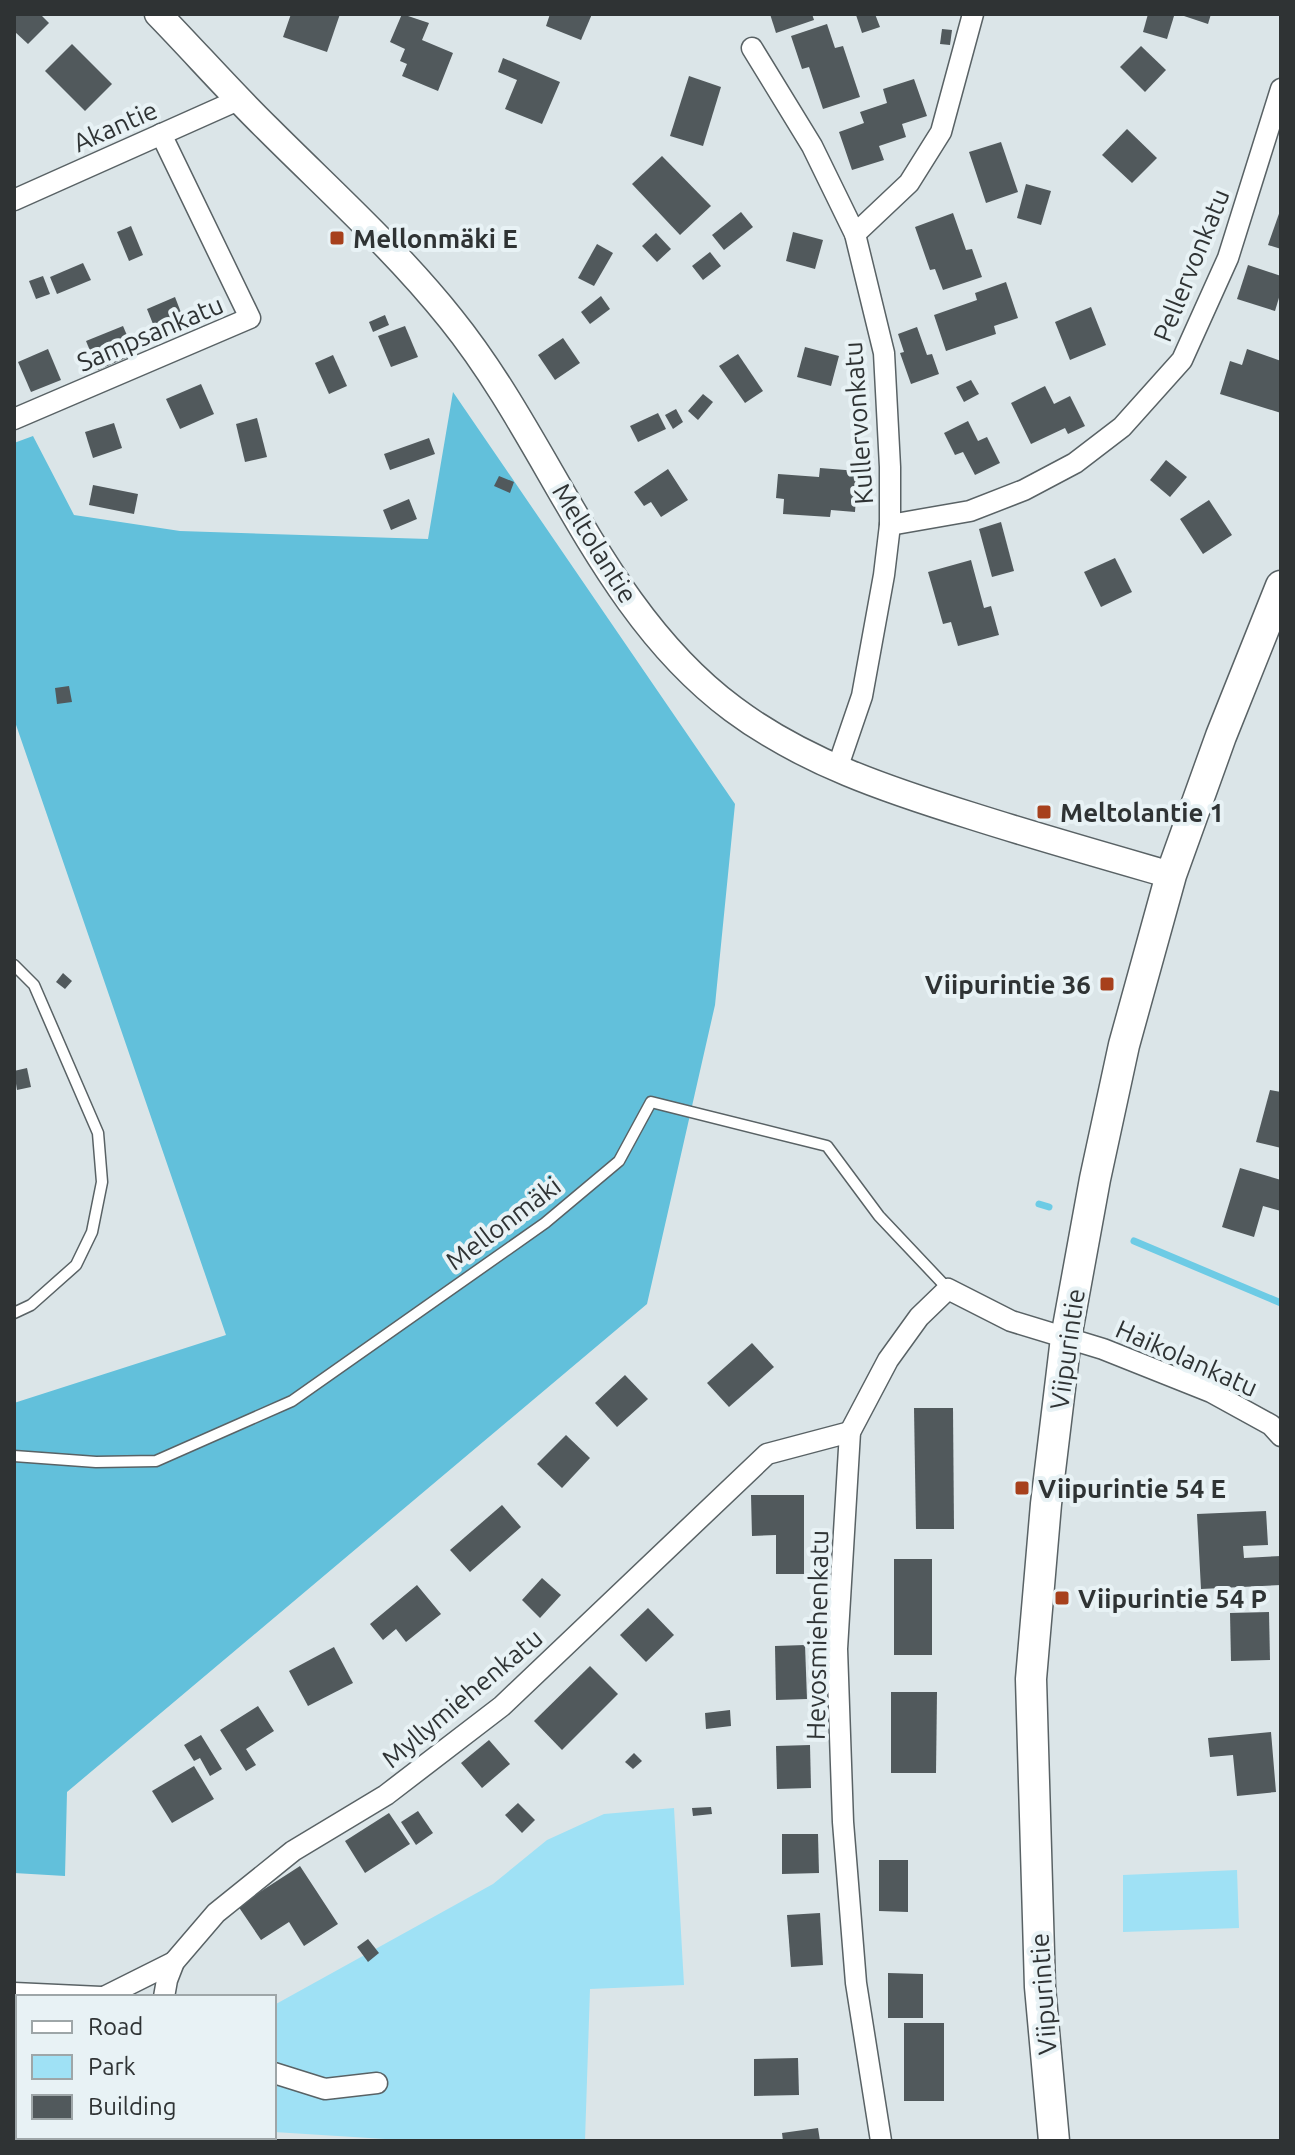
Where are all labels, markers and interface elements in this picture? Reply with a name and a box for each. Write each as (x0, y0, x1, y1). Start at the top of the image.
street label: Akantie (68, 95, 162, 157)
street label: Pellervonkatu (1147, 184, 1235, 346)
place label: Mellonmäki E (353, 224, 518, 253)
marker: Mellonmäki E (328, 229, 346, 247)
street label: Sampsankatu (73, 289, 227, 377)
street label: Kullervonkatu (838, 341, 878, 505)
street label: Meltolantie (547, 478, 643, 608)
place label: Meltolantie 1 (1060, 798, 1224, 827)
marker: Meltolantie 1 (1035, 803, 1053, 821)
place label: Viipurintie 36 (925, 970, 1091, 999)
marker: Viipurintie 36 (1098, 975, 1116, 993)
street label: Mellonmäki (440, 1171, 566, 1275)
street label: Viipurintie (1044, 1287, 1090, 1411)
street label: Haikolankatu (1112, 1314, 1262, 1402)
place label: Viipurintie 54 E (1038, 1474, 1226, 1503)
marker: Viipurintie 54 E (1013, 1479, 1031, 1497)
street label: Hevosmiehenkatu (801, 1530, 833, 1740)
place label: Viipurintie 54 P (1078, 1584, 1267, 1613)
marker: Viipurintie 54 P (1053, 1589, 1071, 1607)
street label: Myllymiehenkatu (376, 1623, 548, 1773)
street label: Viipurintie (1024, 1932, 1062, 2056)
legend (16, 1995, 276, 2139)
text: Road (88, 2013, 143, 2040)
text: Park (88, 2053, 136, 2080)
text: Building (88, 2093, 176, 2120)

